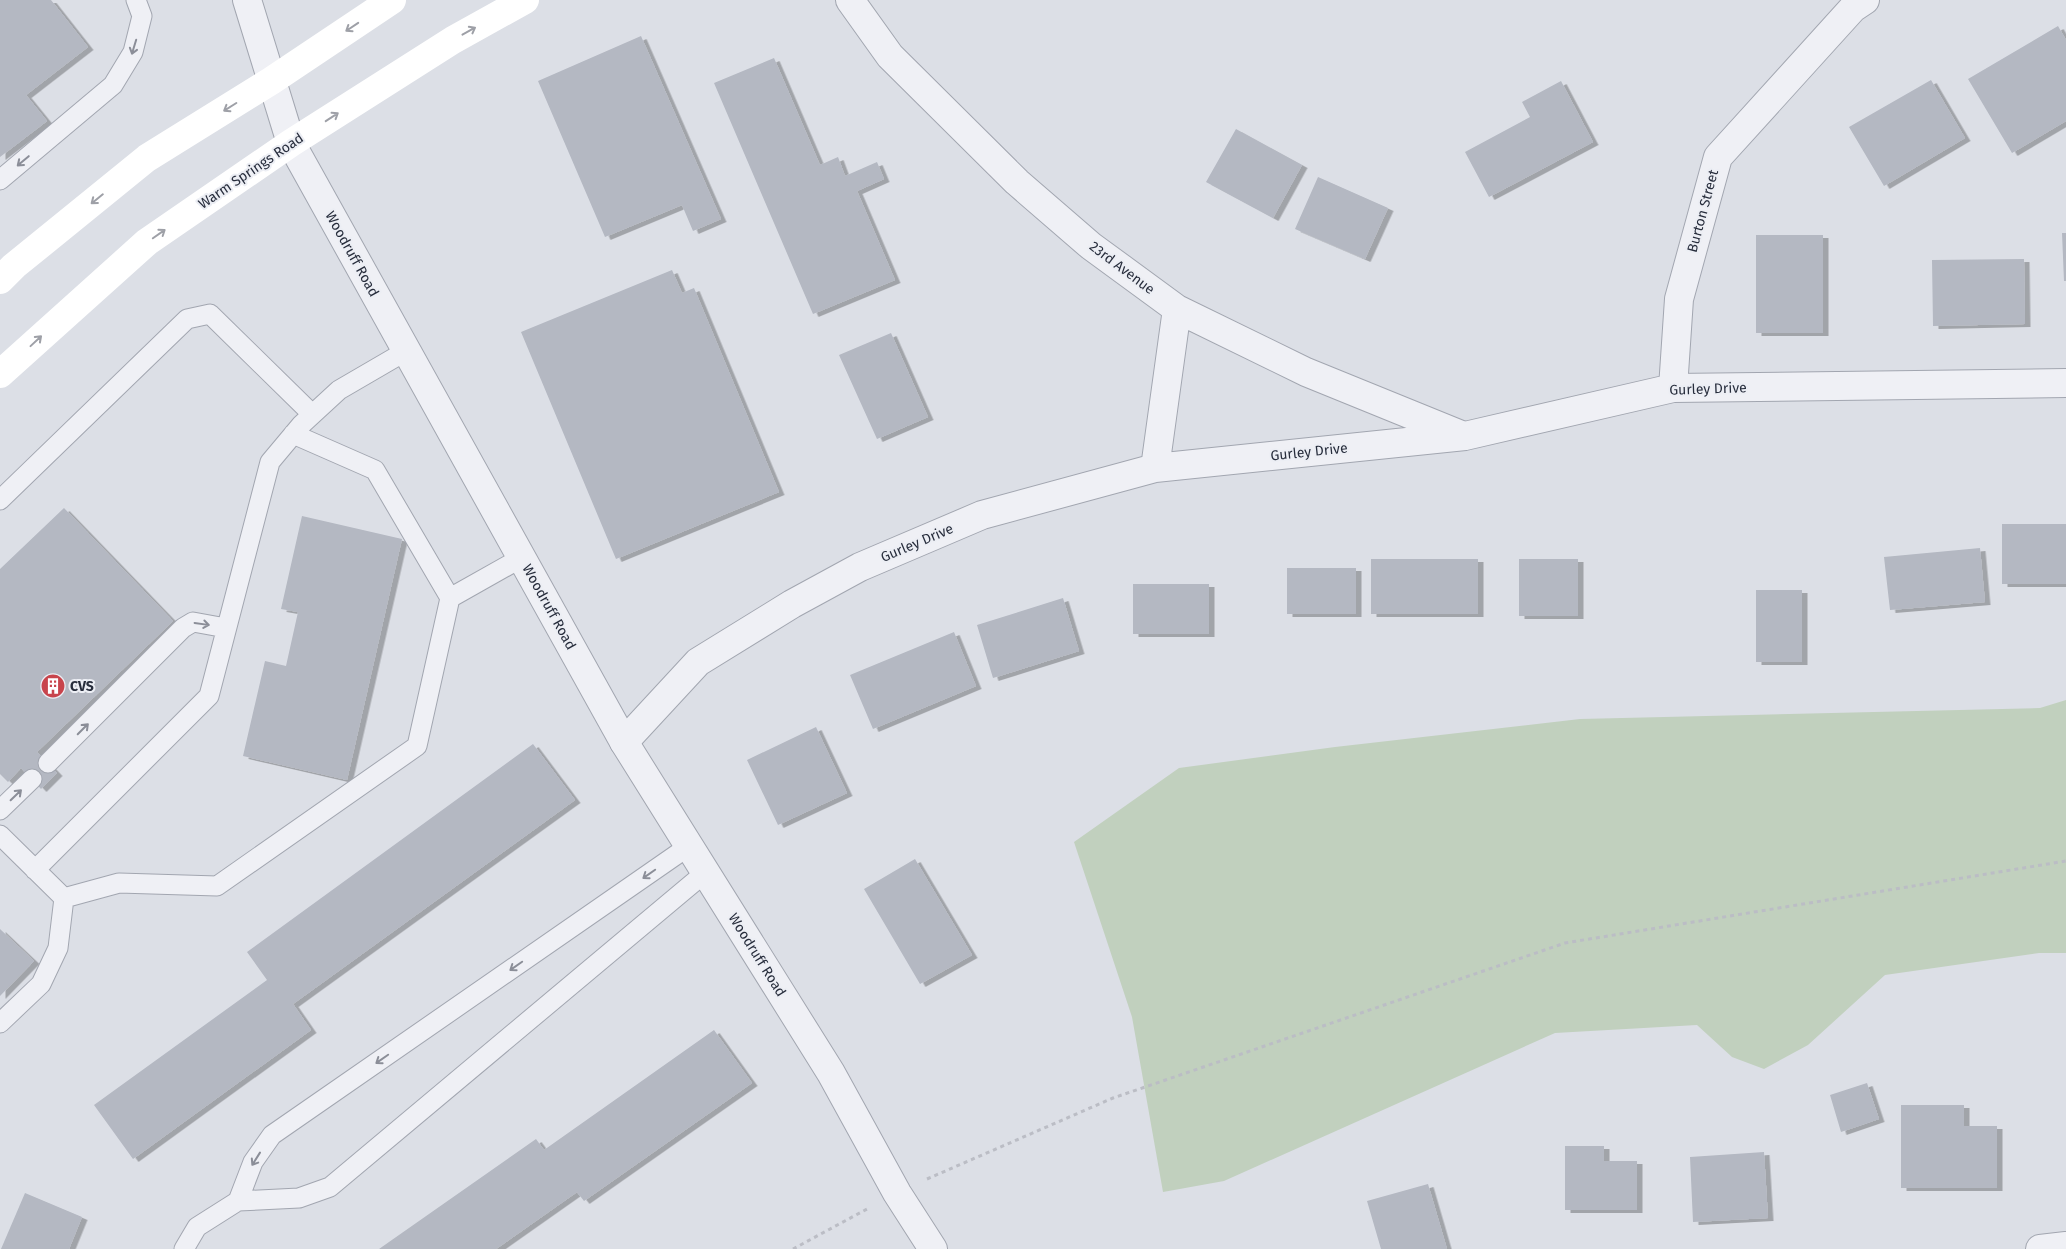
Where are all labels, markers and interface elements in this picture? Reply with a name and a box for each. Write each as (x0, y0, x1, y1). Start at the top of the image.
one-way arrow (345, 22, 359, 32)
one-way arrow (462, 25, 476, 35)
one-way arrow (129, 38, 139, 54)
one-way arrow (223, 101, 237, 112)
one-way arrow (324, 112, 338, 122)
street label: Warm Springs Road (195, 130, 307, 212)
one-way arrow (16, 156, 29, 167)
street label: Burton Street (1684, 167, 1722, 254)
one-way arrow (91, 194, 104, 205)
street label: Woodruff Road (322, 208, 382, 300)
one-way arrow (151, 229, 165, 239)
street label: 23rd Avenue (1086, 238, 1158, 298)
one-way arrow (29, 335, 42, 346)
street label: Gurley Drive (1669, 379, 1747, 399)
street label: Gurley Drive (1270, 440, 1348, 464)
street label: Gurley Drive (878, 520, 956, 566)
street label: Woodruff Road (519, 561, 579, 653)
one-way arrow (193, 619, 209, 629)
building icon: CVS (40, 673, 66, 699)
place label: CVS (70, 678, 94, 695)
one-way arrow (76, 723, 88, 735)
one-way arrow (10, 789, 22, 801)
one-way arrow (642, 869, 656, 879)
street label: Woodruff Road (725, 910, 789, 1000)
one-way arrow (509, 961, 523, 971)
one-way arrow (375, 1054, 389, 1064)
one-way arrow (251, 1152, 261, 1166)

